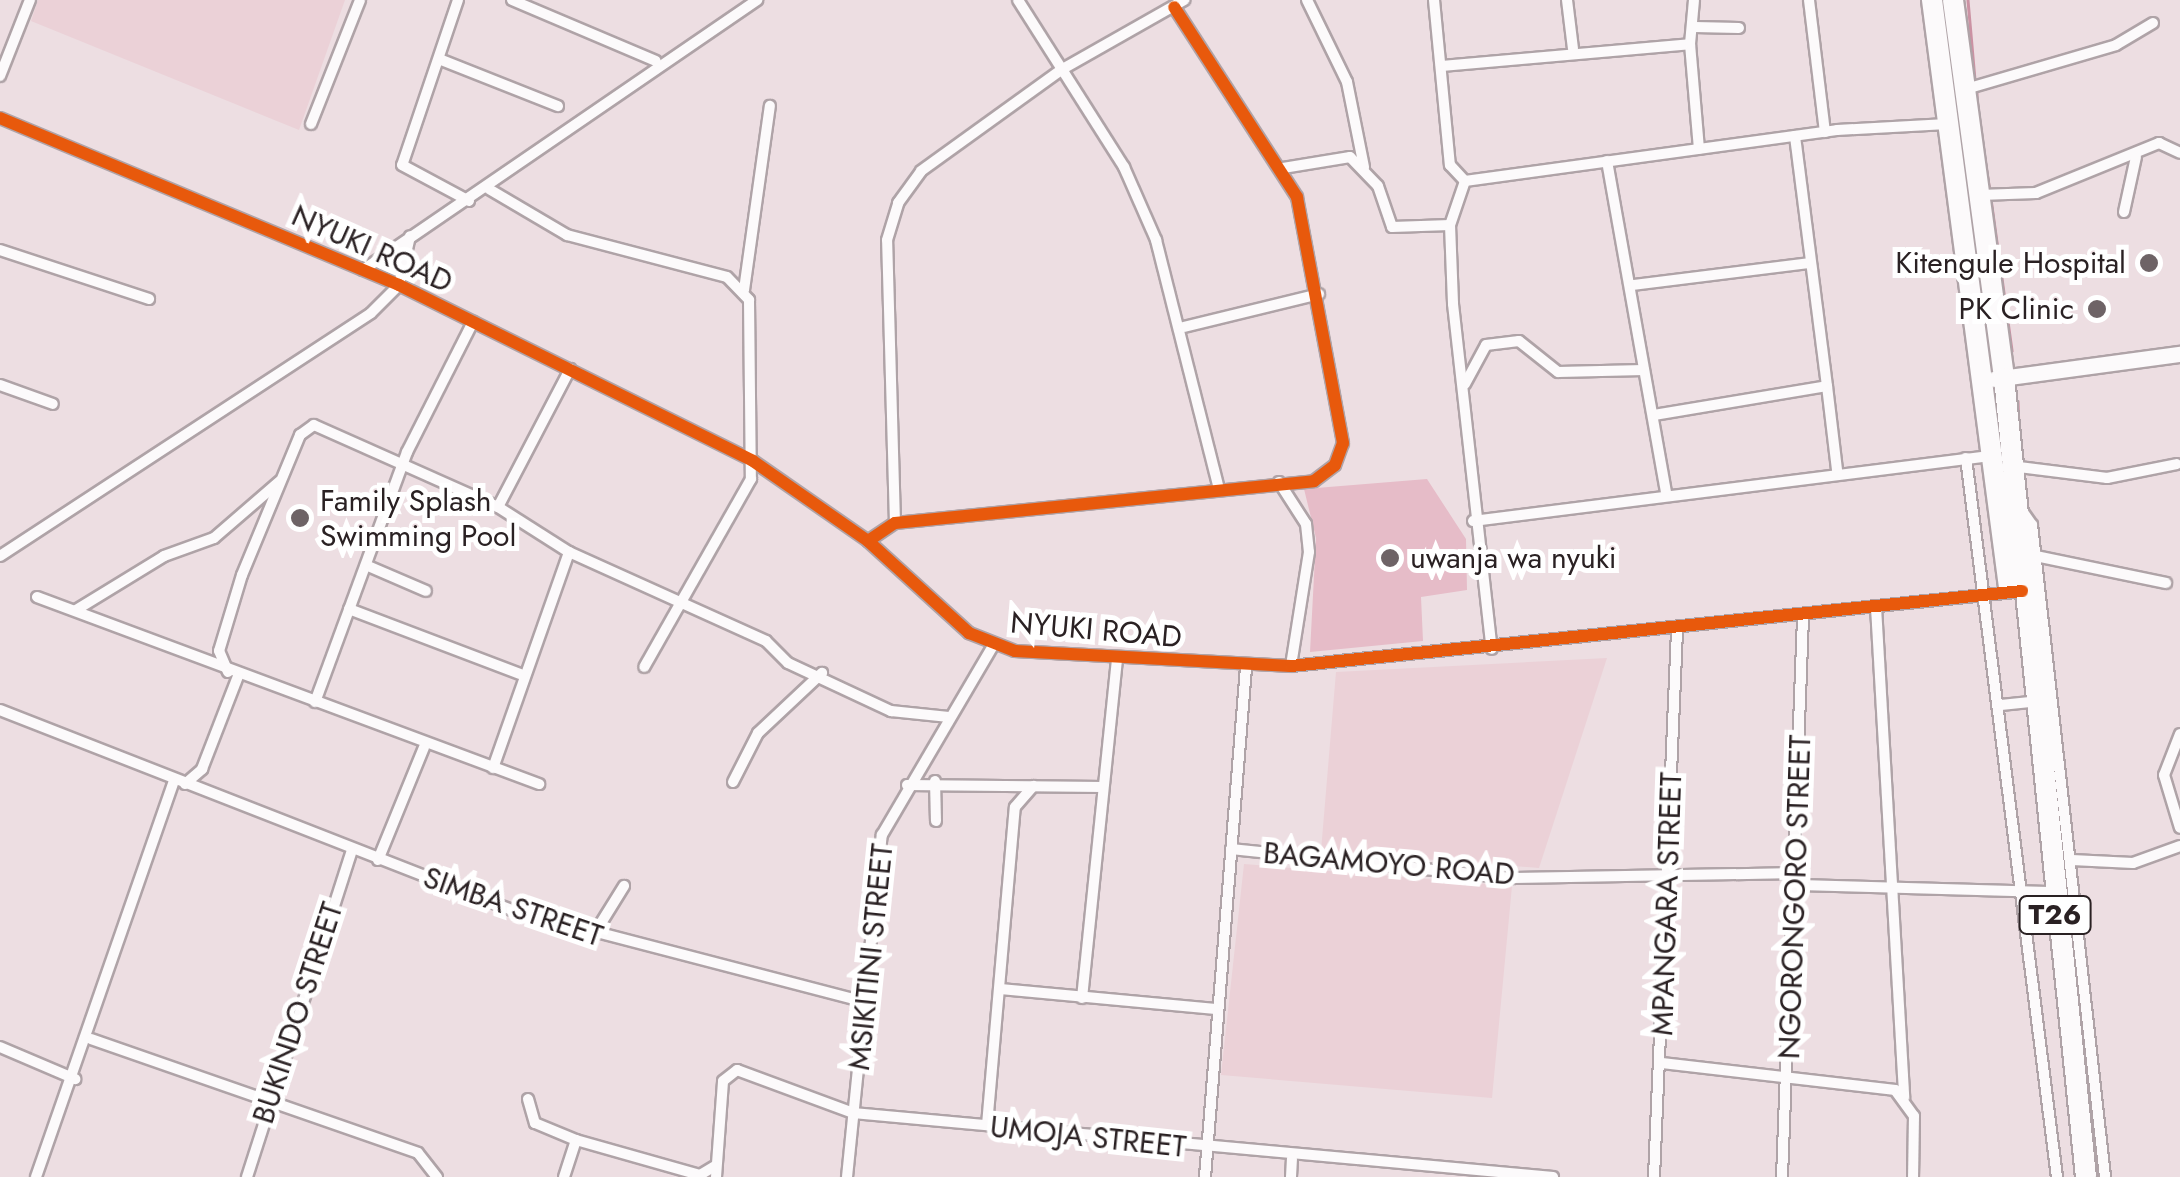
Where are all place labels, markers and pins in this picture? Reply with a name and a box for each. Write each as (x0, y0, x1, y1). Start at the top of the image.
place label: Kitengule Hospital (1895, 245, 2126, 281)
marker: Kitengule Hospital (2136, 250, 2162, 276)
place label: PK Clinic (1958, 291, 2074, 327)
marker: PK Clinic (2084, 296, 2110, 322)
place label: Family Splash Swimming Pool (320, 483, 516, 554)
marker: Family Splash Swimming Pool (289, 507, 311, 529)
place label: uwanja wa nyuki (1410, 540, 1617, 576)
marker: uwanja wa nyuki (1379, 547, 1401, 569)

